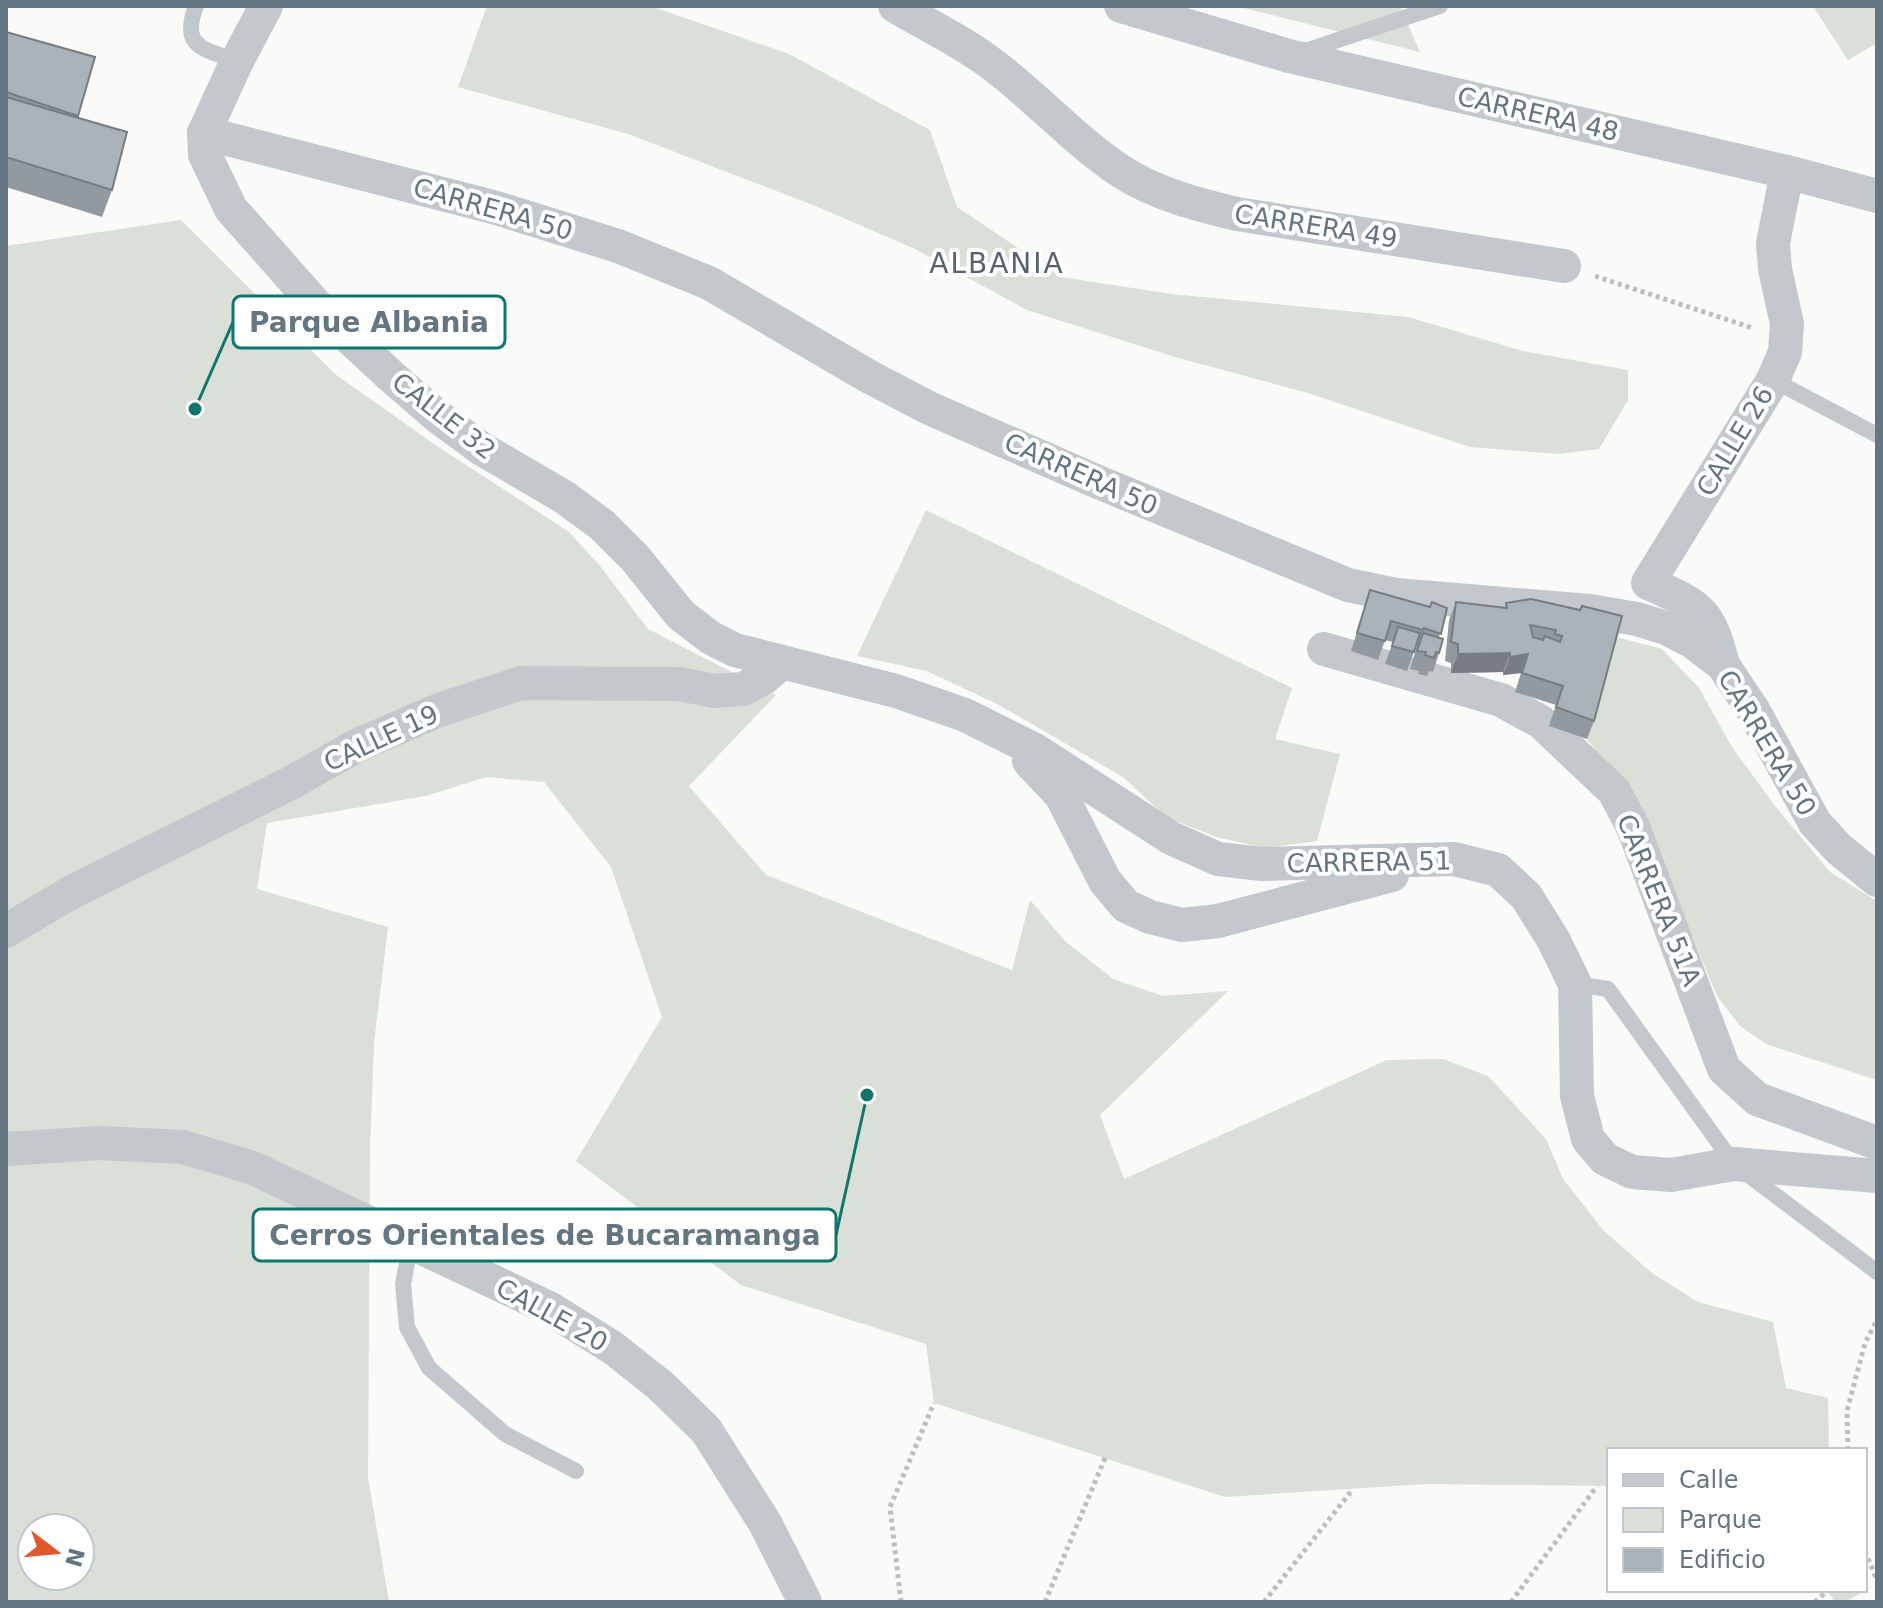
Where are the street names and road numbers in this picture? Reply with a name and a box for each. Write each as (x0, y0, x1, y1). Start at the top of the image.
street label: CARRERA 48 (1454, 81, 1622, 147)
street label: CARRERA 50 (410, 172, 576, 246)
street label: CARRERA 49 (1232, 198, 1400, 254)
street label: CALLE 32 (386, 366, 502, 466)
street label: CALLE 26 (1691, 381, 1779, 501)
street label: CARRERA 50 (1000, 427, 1162, 521)
street label: CARRERA 50 (1712, 665, 1822, 821)
street label: CALLE 19 (319, 698, 443, 778)
street label: CARRERA 51A (1611, 810, 1707, 990)
street label: CARRERA 51 (1286, 846, 1452, 878)
street label: CALLE 20 (491, 1272, 613, 1358)

